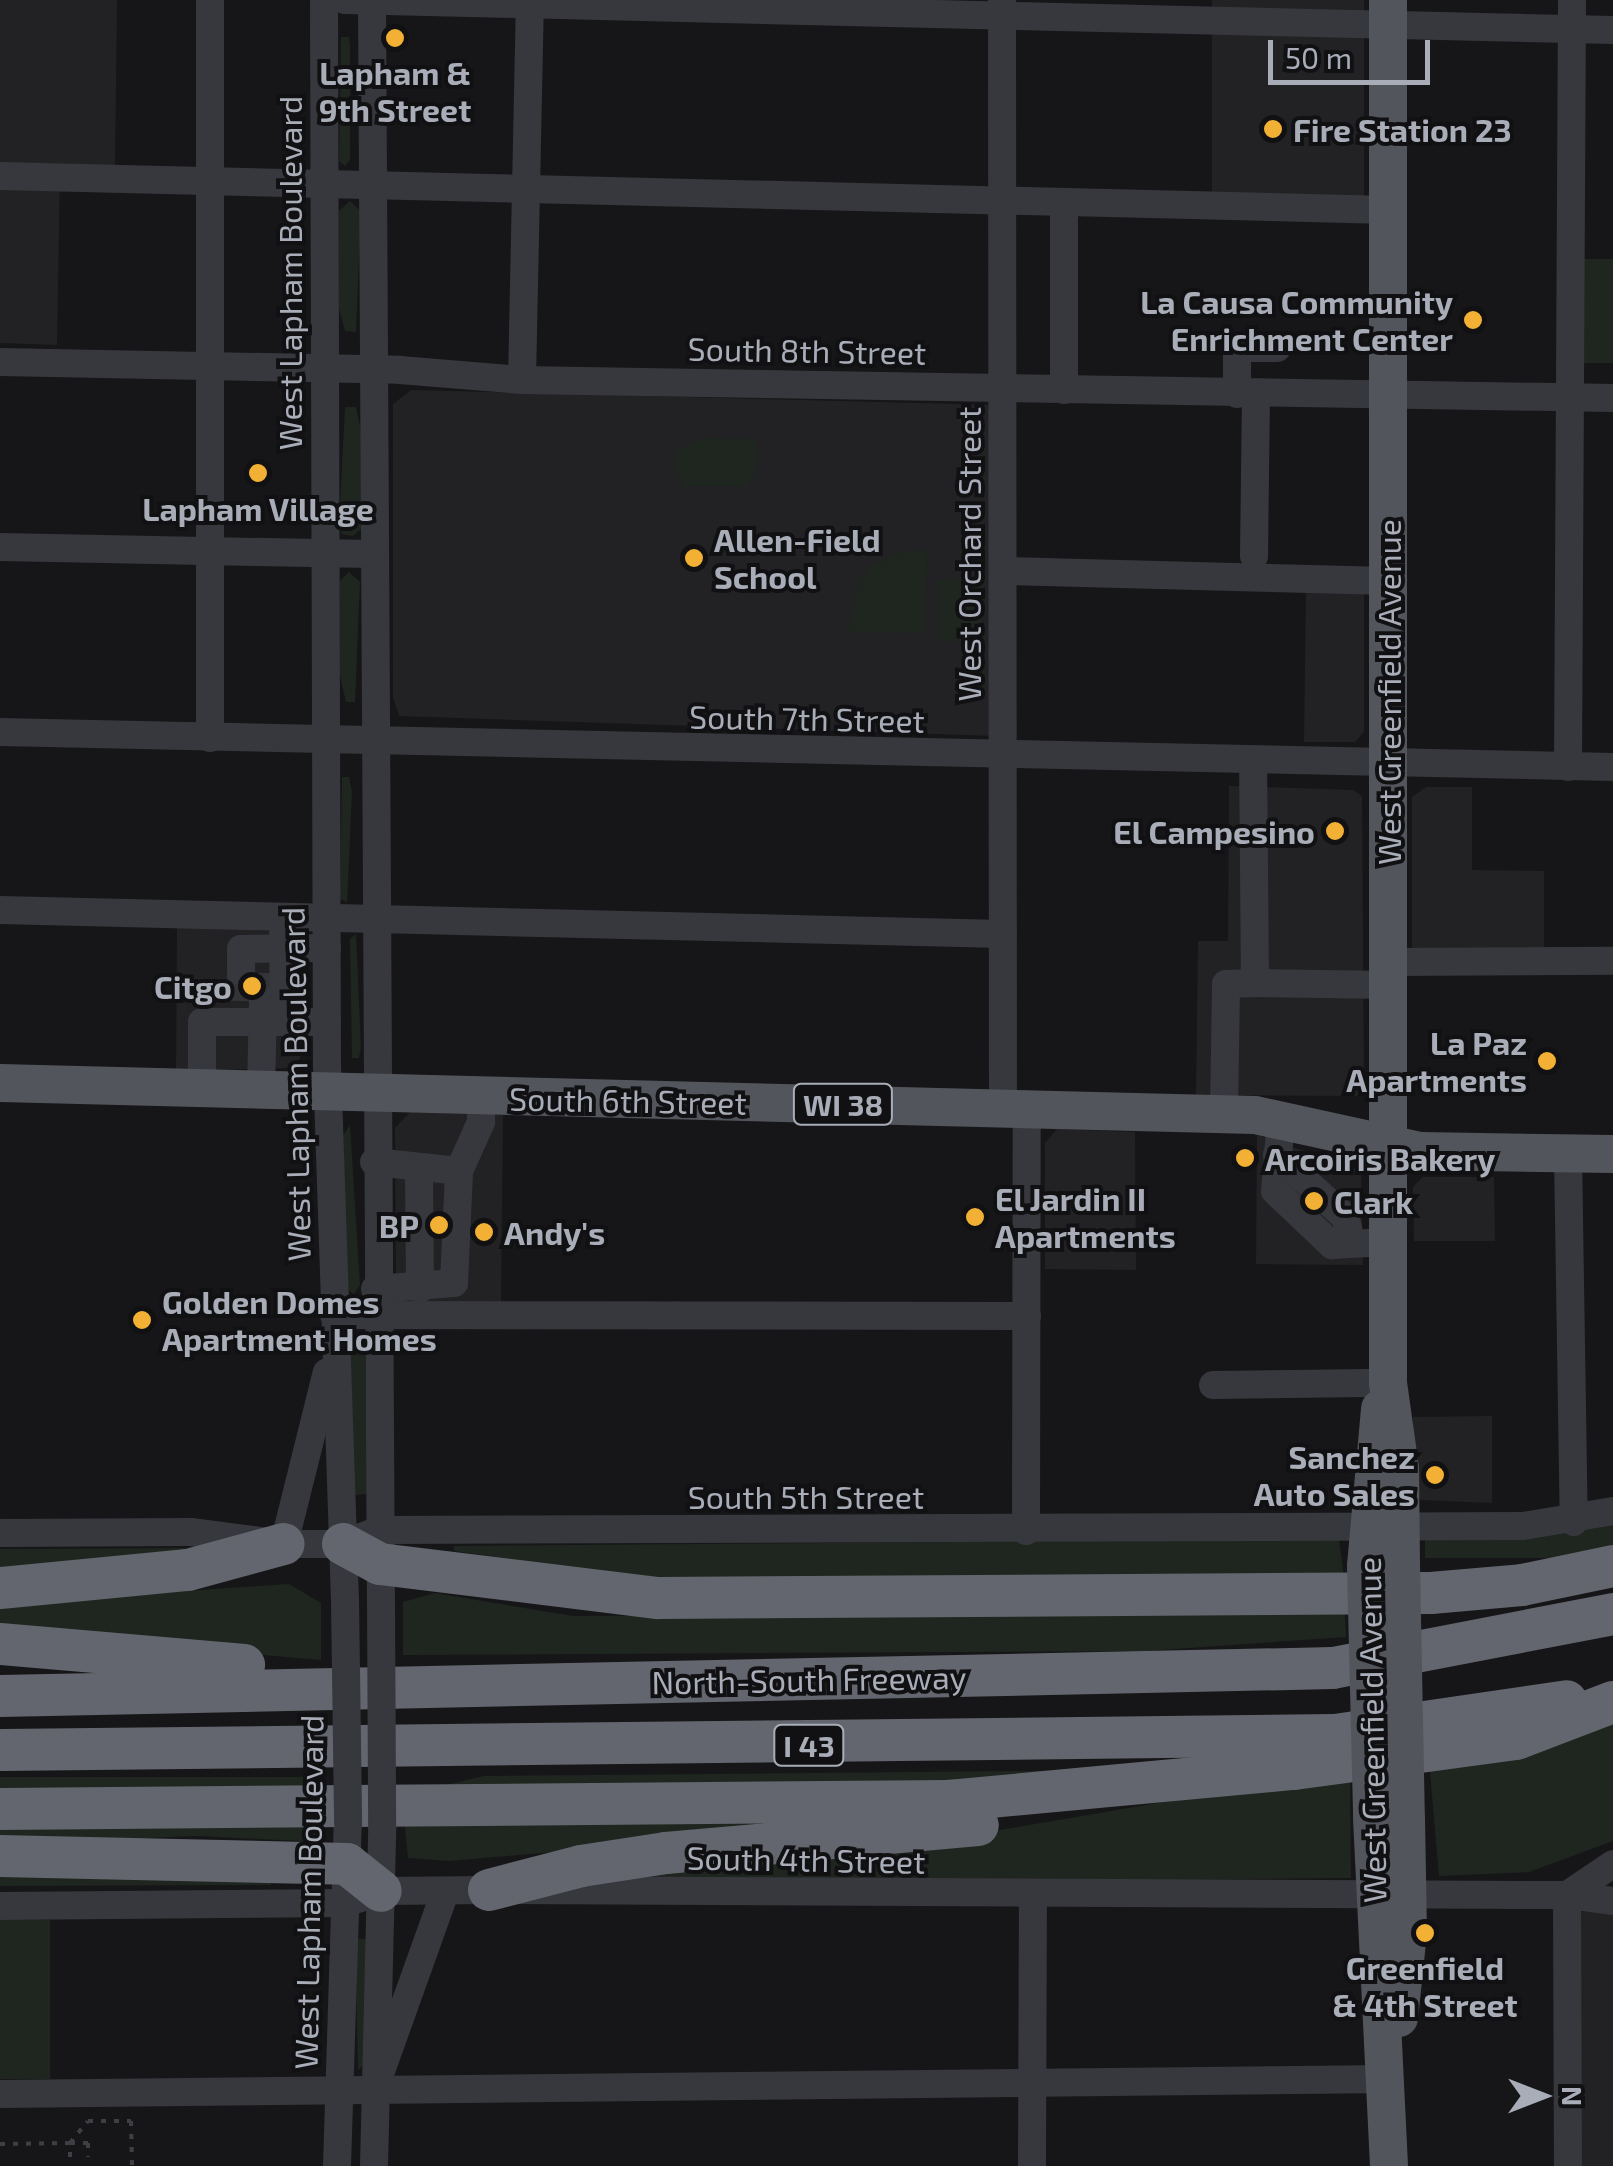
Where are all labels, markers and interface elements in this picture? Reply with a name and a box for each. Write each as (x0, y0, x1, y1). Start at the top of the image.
scale bar (1273, 20, 1436, 82)
marker: Lapham & 9th Street (384, 27, 406, 49)
text: 50 m (1285, 39, 1352, 75)
place label: Lapham & 9th Street (319, 54, 471, 129)
street label: West Lapham Boulevard (270, 96, 308, 450)
place label: Fire Station 23 (1293, 110, 1512, 148)
marker: Fire Station 23 (1262, 118, 1284, 140)
place label: La Causa Community Enrichment Center (1140, 283, 1453, 358)
marker: La Causa Community Enrichment Center (1462, 309, 1484, 331)
street label: South 8th Street (687, 329, 927, 371)
street label: West Orchard Street (949, 406, 987, 702)
marker: Lapham Village (247, 462, 269, 484)
place label: Lapham Village (142, 489, 374, 527)
street label: West Greenfield Avenue (1369, 519, 1407, 865)
place label: Allen-Field School (714, 521, 881, 596)
marker: Allen-Field School (683, 547, 705, 569)
street label: South 7th Street (689, 697, 925, 739)
place label: El Campesino (1113, 812, 1315, 850)
marker: El Campesino (1324, 820, 1346, 842)
street label: West Lapham Boulevard (273, 906, 317, 1262)
place label: Citgo (154, 967, 232, 1005)
marker: Citgo (241, 975, 263, 997)
place label: La Paz Apartments (1346, 1024, 1527, 1099)
marker: La Paz Apartments (1536, 1050, 1558, 1072)
street label: South 6th Street (509, 1079, 747, 1121)
road number: WI 38 (790, 1079, 896, 1129)
place label: Arcoiris Bakery (1265, 1139, 1495, 1177)
marker: Arcoiris Bakery (1234, 1147, 1256, 1169)
place label: El Jardin II Apartments (995, 1180, 1176, 1255)
place label: Clark (1334, 1182, 1413, 1220)
marker: Clark (1303, 1190, 1325, 1212)
place label: BP (379, 1206, 419, 1244)
marker: El Jardin II Apartments (964, 1206, 986, 1228)
place label: Andy's (504, 1213, 605, 1251)
marker: BP (428, 1214, 450, 1236)
marker: Andy's (473, 1221, 495, 1243)
place label: Golden Domes Apartment Homes (162, 1283, 437, 1358)
marker: Golden Domes Apartment Homes (131, 1309, 153, 1331)
place label: Sanchez Auto Sales (1254, 1438, 1415, 1513)
marker: Sanchez Auto Sales (1424, 1464, 1446, 1486)
street label: South 5th Street (688, 1477, 924, 1515)
street label: West Greenfield Avenue (1349, 1556, 1393, 1904)
street label: North-South Freeway (651, 1657, 967, 1701)
street label: West Lapham Boulevard (286, 1714, 330, 2070)
road number: I 43 (772, 1720, 846, 1770)
street label: South 4th Street (686, 1838, 926, 1880)
marker: Greenfield & 4th Street (1414, 1922, 1436, 1944)
place label: Greenfield & 4th Street (1332, 1949, 1518, 2024)
north arrow (1493, 2046, 1593, 2146)
text: N (1556, 2086, 1590, 2106)

